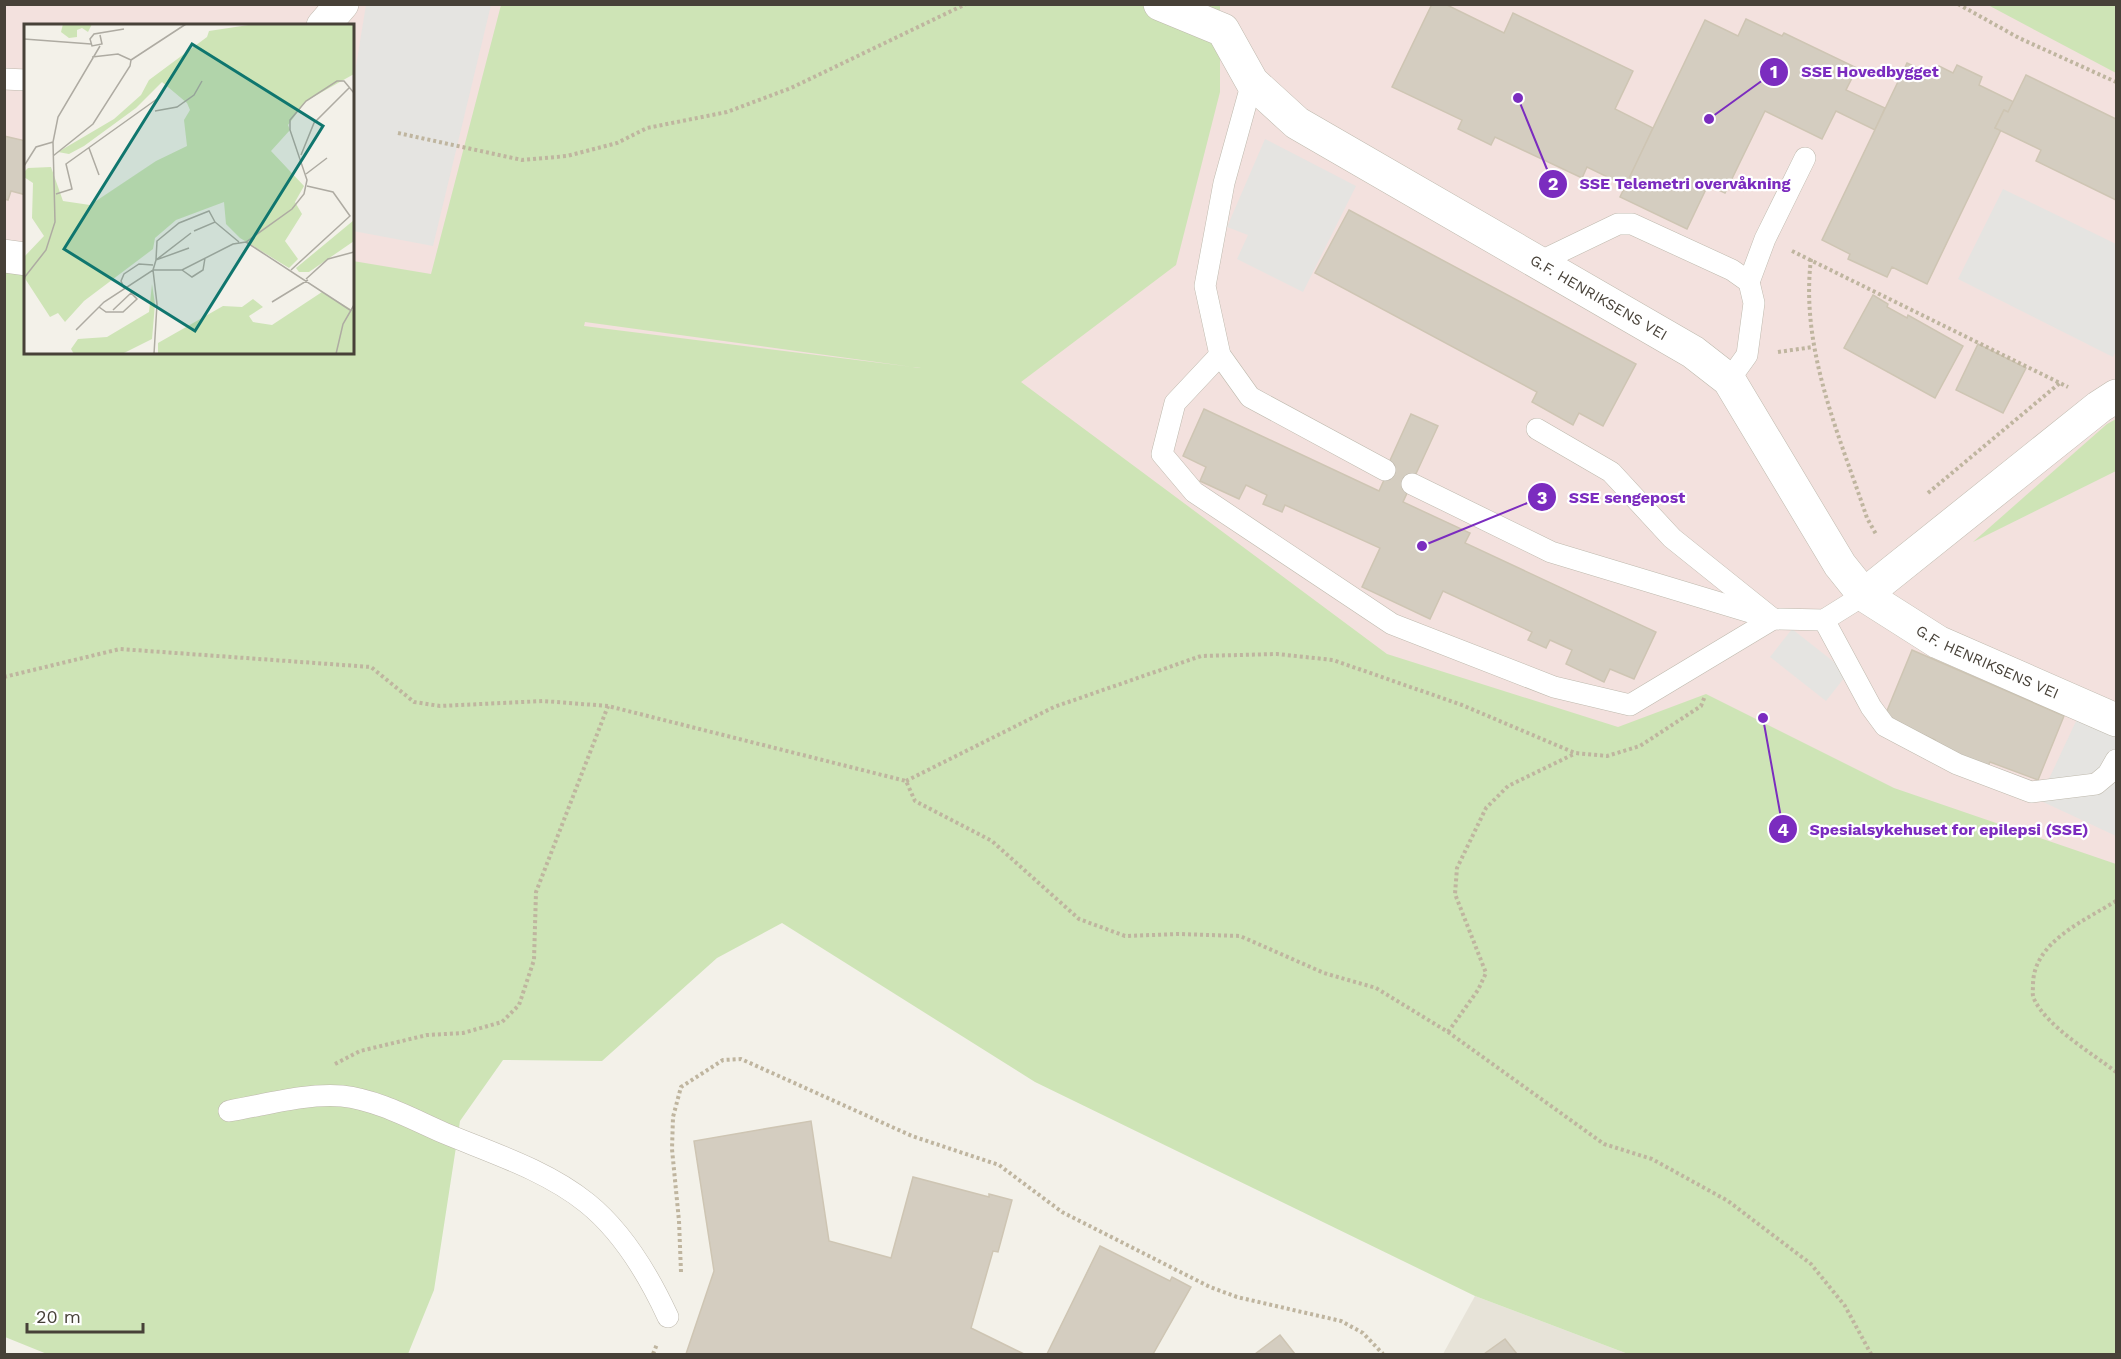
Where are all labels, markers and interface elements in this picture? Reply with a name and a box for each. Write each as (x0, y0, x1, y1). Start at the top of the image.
inset map (24, 24, 354, 354)
callout: SSE Hovedbygget (1759, 55, 1950, 89)
text: 1 (1770, 61, 1778, 82)
text: SSE Hovedbygget (1801, 62, 1939, 81)
callout: SSE Telemetri overvåkning (1538, 167, 1803, 201)
text: 2 (1548, 173, 1558, 194)
text: SSE Telemetri overvåkning (1579, 174, 1791, 193)
street label: G.F. HENRIKSENS VEI (1527, 251, 1670, 344)
callout: SSE sengepost (1527, 480, 1697, 514)
text: 3 (1537, 487, 1547, 508)
text: SSE sengepost (1569, 488, 1685, 507)
street label: G.F. HENRIKSENS VEI (1913, 621, 2061, 703)
callout: Spesialsykehuset for epilepsi (SSE) (1768, 812, 2101, 846)
text: 4 (1777, 819, 1789, 840)
text: Spesialsykehuset for epilepsi (SSE) (1810, 820, 2088, 839)
scale bar (27, 1296, 142, 1334)
text: 20 m (36, 1306, 81, 1327)

